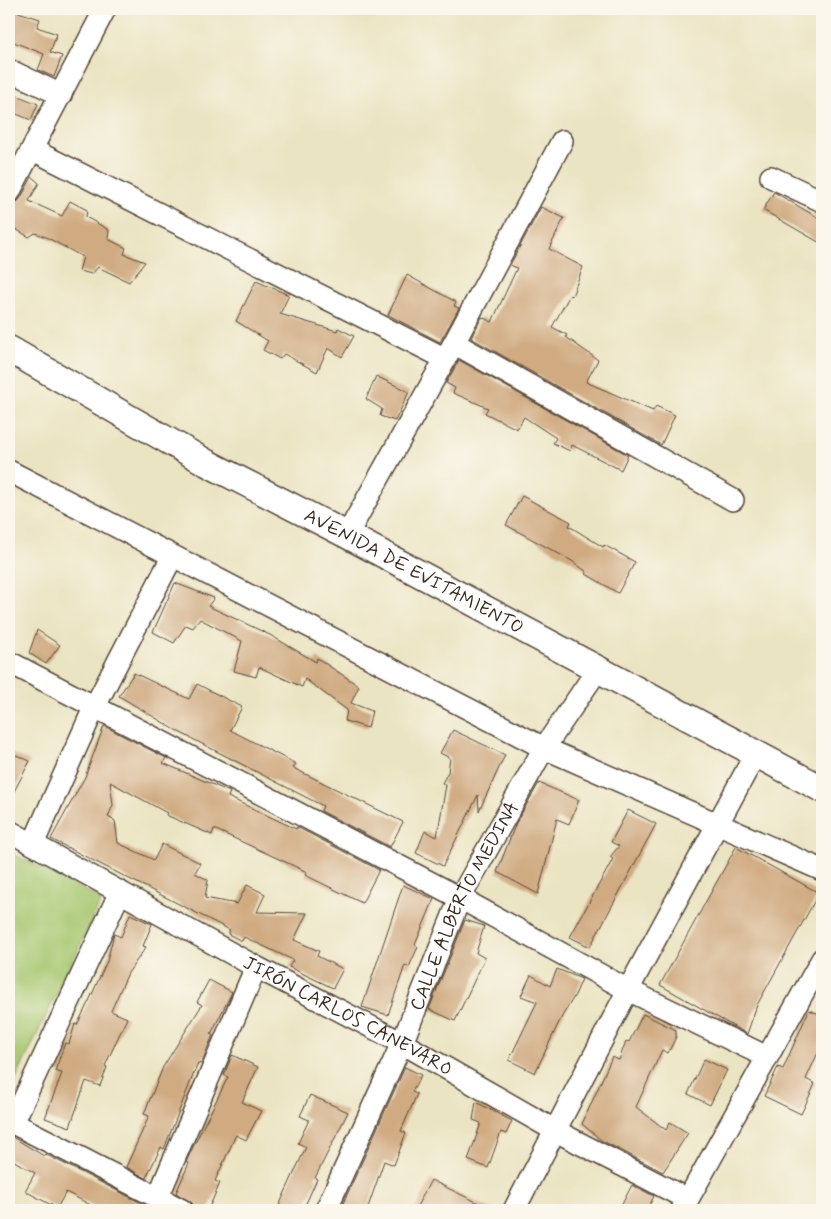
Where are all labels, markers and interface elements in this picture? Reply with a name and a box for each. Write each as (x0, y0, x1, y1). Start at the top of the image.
street label: AVENIDA DE EVITAMIENTO (300, 503, 528, 640)
street label: CALLE ALBERTO MEDINA (404, 797, 524, 1014)
street label: JIRÓN CARLOS CANEVARO (239, 950, 457, 1082)

